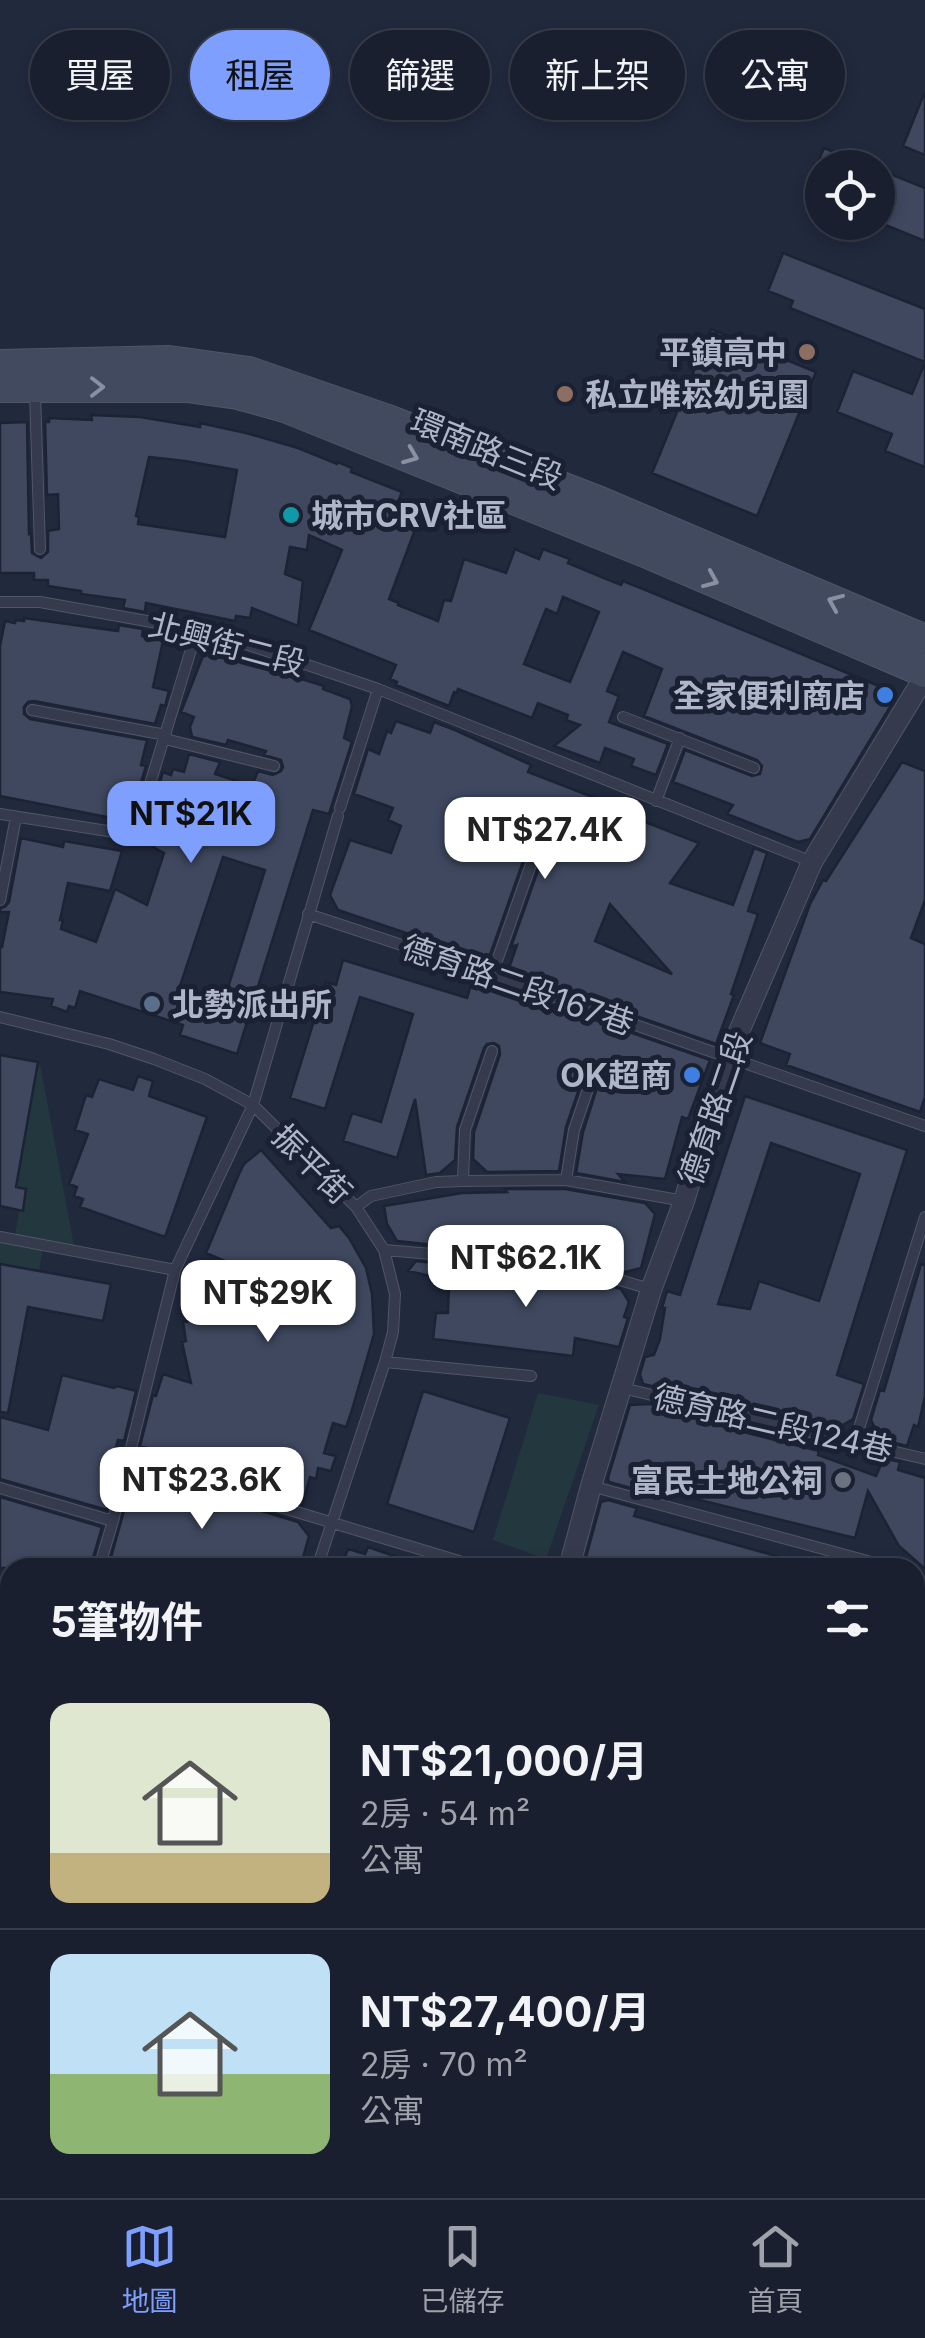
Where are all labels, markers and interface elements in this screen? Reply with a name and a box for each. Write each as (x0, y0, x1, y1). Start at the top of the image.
chip: 買屋 (30, 30, 170, 120)
chip: 租屋 (190, 30, 330, 120)
chip: 篩選 (350, 30, 490, 120)
chip: 新上架 (510, 30, 685, 120)
chip: 公寓 (705, 30, 845, 120)
map controls (805, 150, 895, 240)
button: locate (805, 150, 895, 240)
place label: 平鎮高中 (659, 333, 787, 372)
marker: 平鎮高中 (796, 341, 818, 363)
place label: 私立唯崧幼兒園 (585, 375, 809, 414)
one-way arrow (90, 376, 106, 398)
marker: 私立唯崧幼兒園 (554, 383, 576, 405)
street label: 環南路三段 (406, 401, 568, 497)
one-way arrow (401, 445, 419, 465)
place label: 城市CRV社區 (311, 496, 507, 535)
marker: 城市CRV社區 (280, 504, 302, 526)
one-way arrow (701, 568, 719, 588)
one-way arrow (827, 594, 845, 614)
street label: 北興街二段 (145, 604, 309, 684)
place label: 全家便利商店 (673, 676, 865, 715)
marker: 全家便利商店 (874, 684, 896, 706)
pin: NT$21K (110, 781, 272, 866)
text: NT$21K (129, 794, 253, 833)
pin: NT$27.4K (442, 797, 648, 882)
text: NT$27.4K (467, 810, 623, 849)
street label: 德育路二段167巷 (397, 927, 639, 1043)
place label: 北勢派出所 (172, 985, 332, 1024)
marker: 北勢派出所 (141, 993, 163, 1015)
street label: 德育路二段 (671, 1026, 759, 1190)
place label: OK超商 (560, 1056, 672, 1095)
marker: OK超商 (681, 1064, 703, 1086)
street label: 振平街 (264, 1116, 360, 1212)
pin: NT$62.1K (423, 1225, 629, 1310)
text: NT$62.1K (450, 1238, 602, 1277)
pin: NT$29K (187, 1260, 349, 1345)
text: NT$29K (203, 1273, 333, 1312)
street label: 德育路二段124巷 (649, 1376, 897, 1470)
pin: NT$23.6K (99, 1447, 305, 1532)
text: NT$23.6K (122, 1460, 282, 1499)
place label: 富民土地公祠 (631, 1461, 823, 1500)
marker: 富民土地公祠 (832, 1469, 854, 1491)
icon: filters (820, 1591, 875, 1646)
text: 5筆物件 (50, 1596, 203, 1647)
text: NT$21,000/月 (360, 1735, 648, 1786)
icon: home (130, 1743, 250, 1863)
text: 2房 · 54 m² (360, 1794, 530, 1833)
text: 公寓 (360, 1840, 424, 1879)
text: NT$27,400/月 (360, 1986, 651, 2037)
icon: home (130, 1994, 250, 2114)
text: 2房 · 70 m² (360, 2045, 528, 2084)
text: 公寓 (360, 2091, 424, 2130)
tab: 地圖 (121, 2219, 178, 2319)
tab: 已儲存 (420, 2219, 505, 2319)
tab: 首頁 (747, 2219, 804, 2319)

